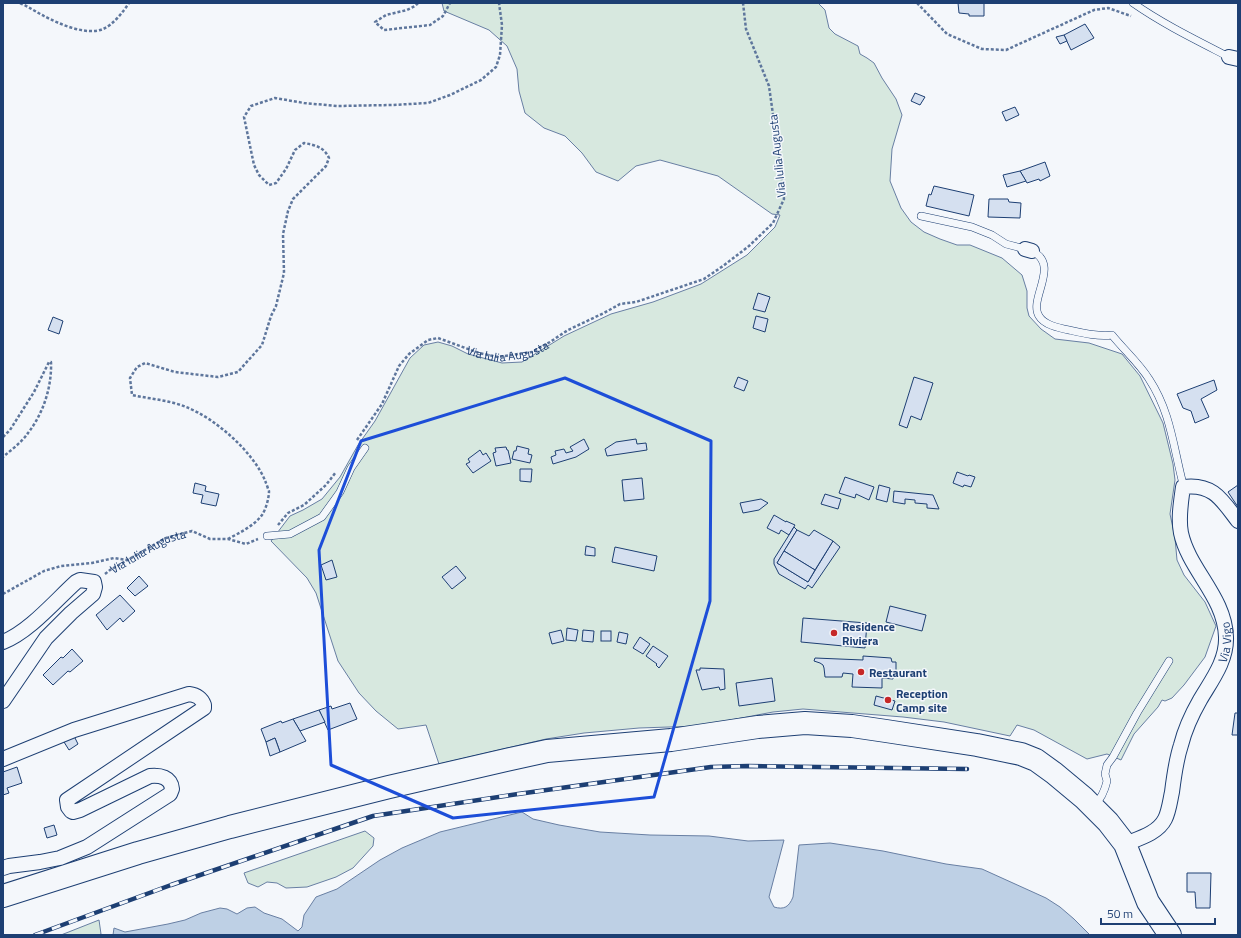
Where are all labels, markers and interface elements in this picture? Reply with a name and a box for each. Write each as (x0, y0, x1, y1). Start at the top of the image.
street label: Via Iulia Augusta (763, 113, 791, 199)
street label: Via Iulia Augusta (464, 335, 552, 367)
street label: Via Iulia Augusta (106, 524, 188, 578)
place label: Residence Riviera (842, 617, 895, 650)
street label: Via Vigo (1212, 620, 1236, 665)
marker: Residence Riviera (829, 628, 839, 638)
place label: Restaurant (869, 663, 927, 682)
marker: Restaurant (856, 667, 866, 677)
place label: Reception Camp site (896, 684, 948, 717)
marker: Reception Camp site (883, 695, 893, 705)
scale bar (1101, 900, 1215, 926)
text: 50 m (1107, 904, 1133, 923)

